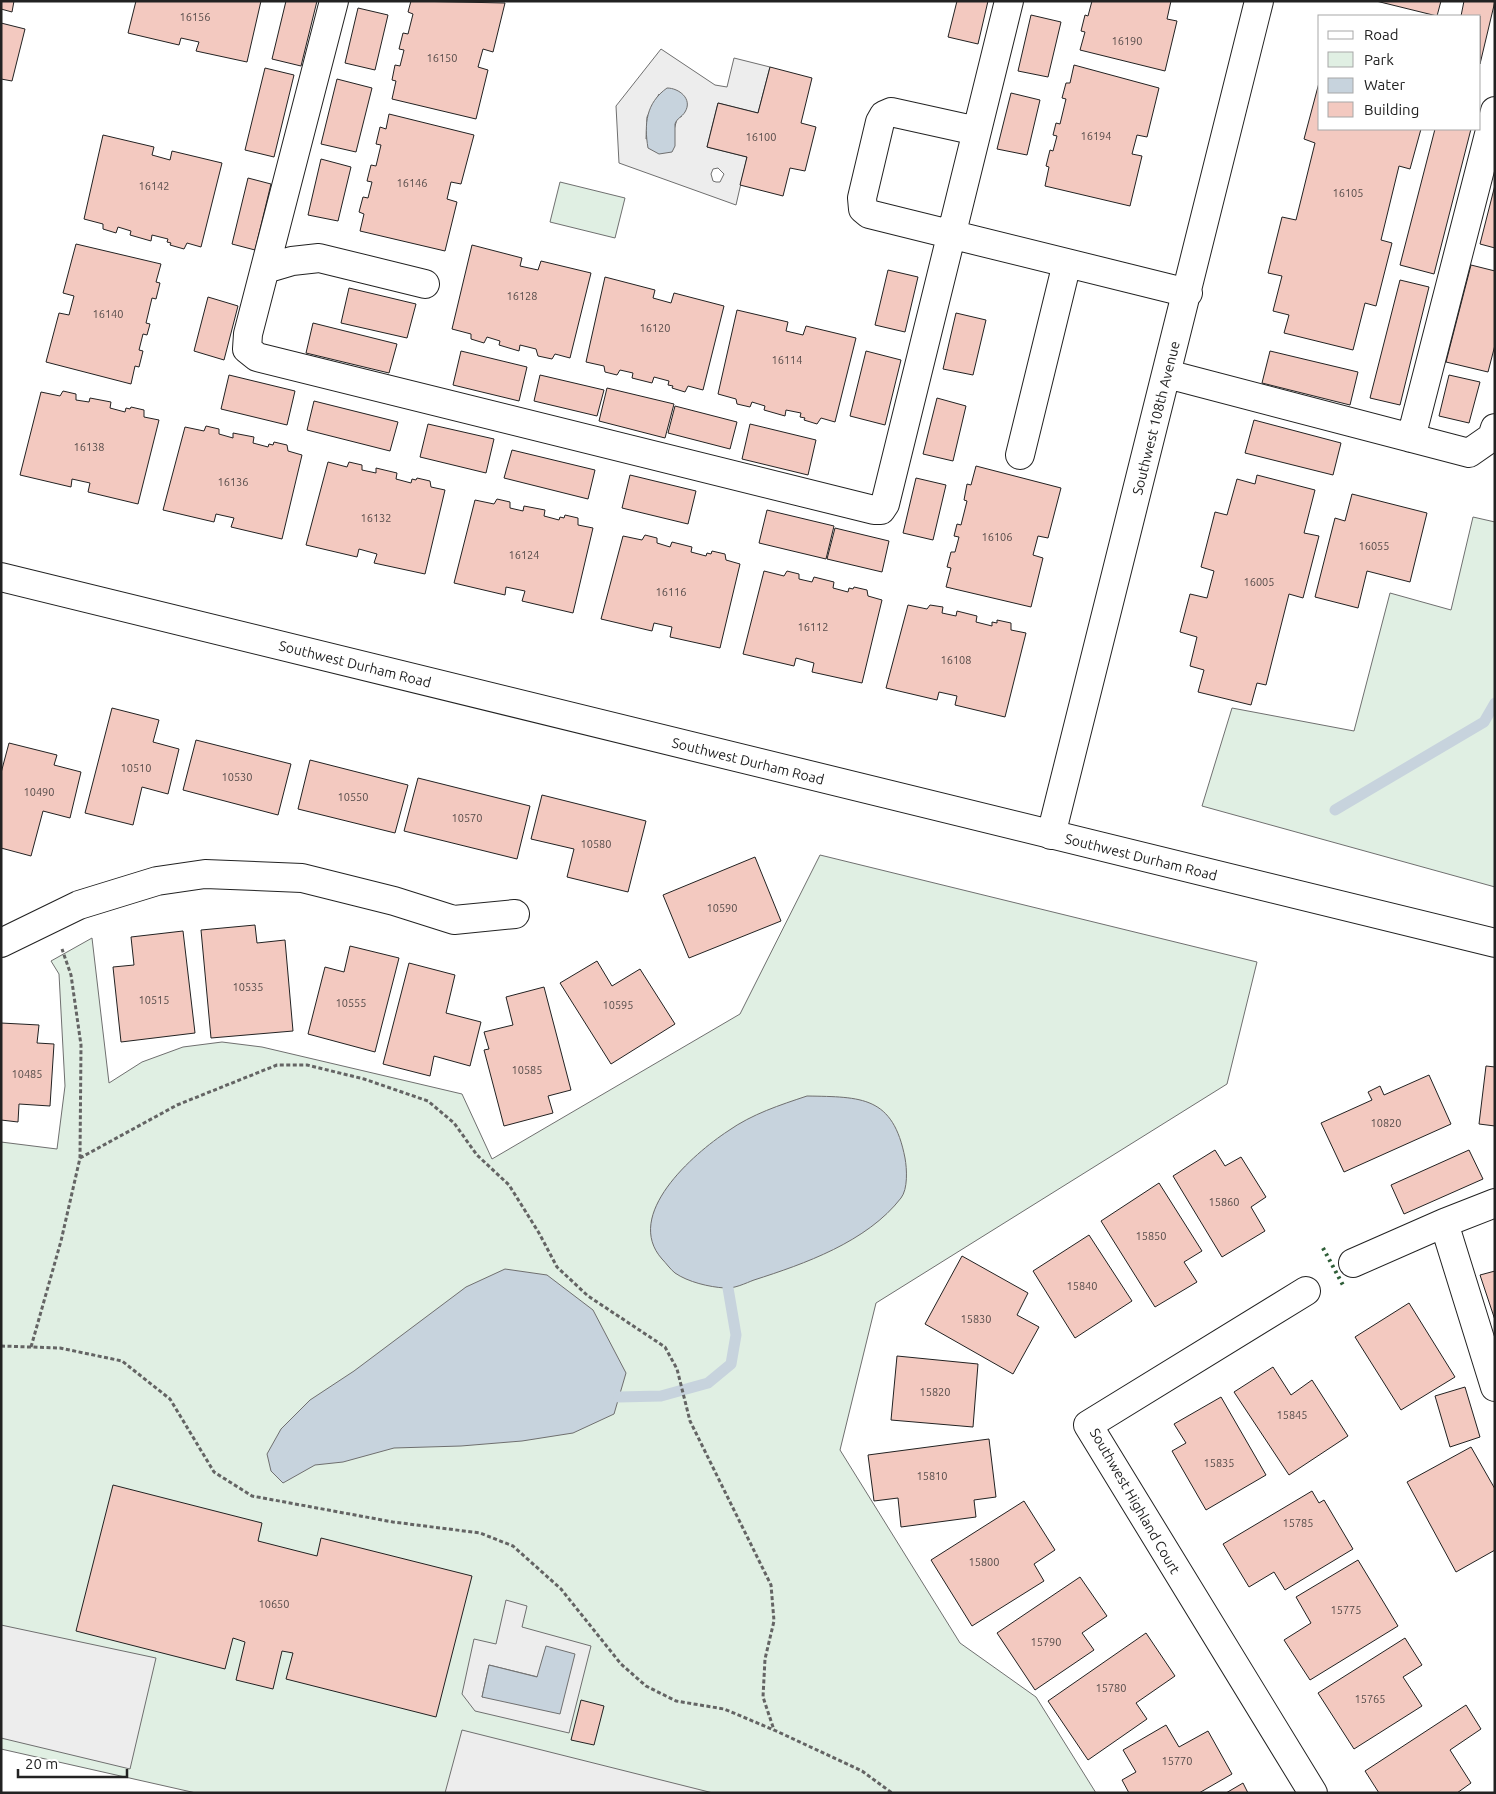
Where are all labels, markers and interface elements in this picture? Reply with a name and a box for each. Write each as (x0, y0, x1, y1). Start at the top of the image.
house number: 16156 (179, 11, 211, 23)
legend (1318, 15, 1481, 130)
text: Road (1364, 26, 1399, 43)
house number: 16190 (1111, 35, 1143, 47)
text: Park (1364, 51, 1394, 68)
house number: 16150 (426, 52, 458, 64)
text: Water (1364, 76, 1405, 93)
text: Building (1364, 101, 1419, 118)
house number: 16194 (1080, 130, 1112, 142)
house number: 16100 (745, 131, 777, 143)
house number: 16146 (396, 177, 428, 189)
house number: 16142 (138, 180, 170, 192)
house number: 16105 (1332, 187, 1364, 199)
house number: 16128 (506, 290, 538, 302)
house number: 16140 (92, 308, 124, 320)
house number: 16120 (639, 322, 671, 334)
street label: Southwest 108th Avenue (1129, 339, 1183, 497)
house number: 16114 (771, 354, 803, 366)
house number: 16138 (73, 441, 105, 453)
house number: 16136 (217, 476, 249, 488)
house number: 16132 (360, 512, 392, 524)
house number: 16106 (981, 531, 1013, 543)
house number: 16055 (1358, 540, 1390, 552)
house number: 16124 (508, 549, 540, 561)
house number: 16005 (1243, 576, 1275, 588)
house number: 16116 (655, 586, 687, 598)
house number: 16112 (797, 621, 829, 633)
street label: Southwest Durham Road (277, 637, 433, 691)
house number: 16108 (940, 654, 972, 666)
street label: Southwest Durham Road (670, 734, 826, 788)
house number: 10510 (120, 762, 152, 774)
house number: 10530 (221, 771, 253, 783)
house number: 10490 (23, 786, 55, 798)
house number: 10550 (337, 791, 369, 803)
house number: 10570 (451, 812, 483, 824)
street label: Southwest Durham Road (1063, 830, 1219, 884)
house number: 10580 (580, 838, 612, 850)
house number: 10590 (706, 902, 738, 914)
house number: 10535 (232, 981, 264, 993)
house number: 10515 (138, 994, 170, 1006)
house number: 10555 (335, 997, 367, 1009)
house number: 10595 (602, 999, 634, 1011)
house number: 10585 (511, 1064, 543, 1076)
house number: 10485 (11, 1068, 43, 1080)
house number: 10820 (1370, 1117, 1402, 1129)
house number: 15860 (1208, 1196, 1240, 1208)
house number: 15850 (1135, 1230, 1167, 1242)
house number: 15840 (1066, 1280, 1098, 1292)
house number: 15830 (960, 1313, 992, 1325)
house number: 15820 (919, 1386, 951, 1398)
house number: 15845 (1276, 1409, 1308, 1421)
street label: Southwest Highland Court (1087, 1425, 1184, 1577)
house number: 15835 (1203, 1457, 1235, 1469)
house number: 15810 (916, 1470, 948, 1482)
house number: 15785 (1282, 1517, 1314, 1529)
house number: 15800 (968, 1556, 1000, 1568)
house number: 10650 (258, 1598, 290, 1610)
house number: 15775 (1330, 1604, 1362, 1616)
house number: 15790 (1030, 1636, 1062, 1648)
house number: 15780 (1095, 1682, 1127, 1694)
house number: 15765 (1354, 1693, 1386, 1705)
scale bar (18, 1746, 126, 1778)
text: 20 m (25, 1755, 58, 1772)
house number: 15770 (1161, 1755, 1193, 1767)

